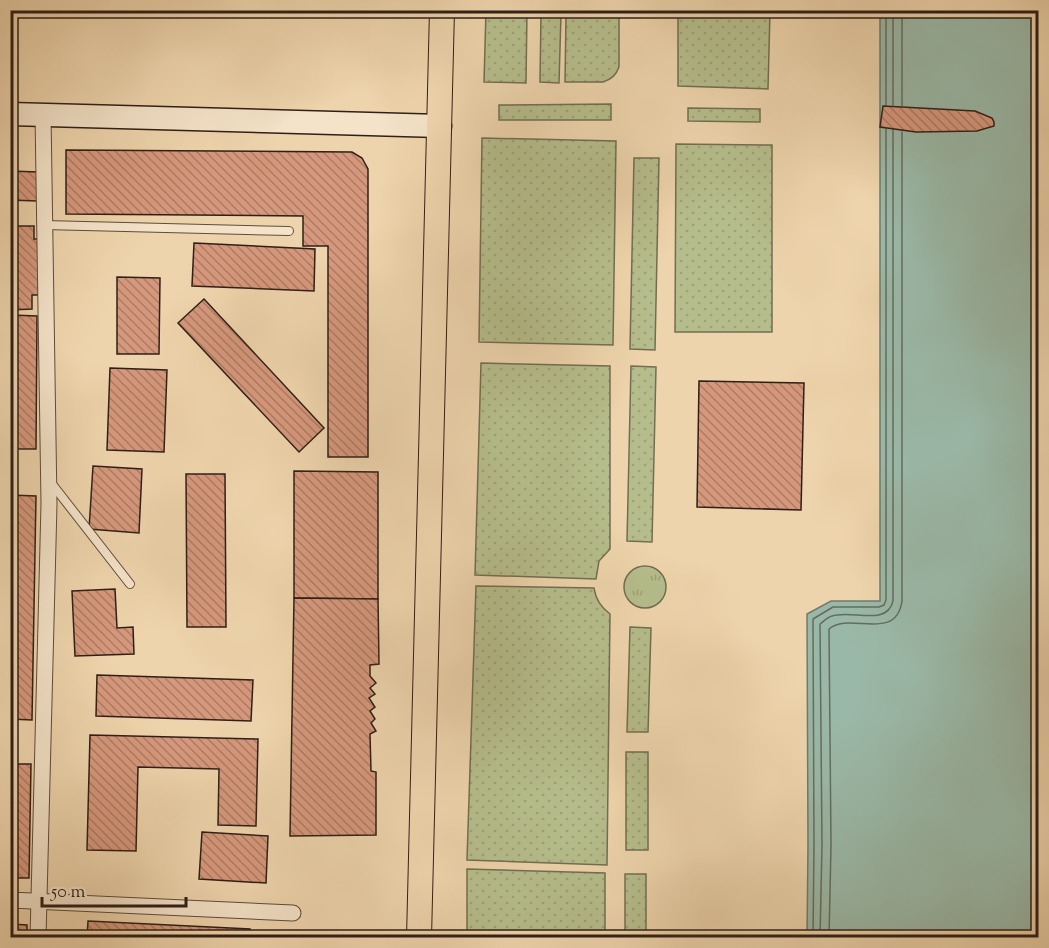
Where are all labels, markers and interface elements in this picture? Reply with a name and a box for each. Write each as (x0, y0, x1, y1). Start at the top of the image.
scale bar (42, 870, 186, 908)
text: 50 m (50, 880, 86, 906)

